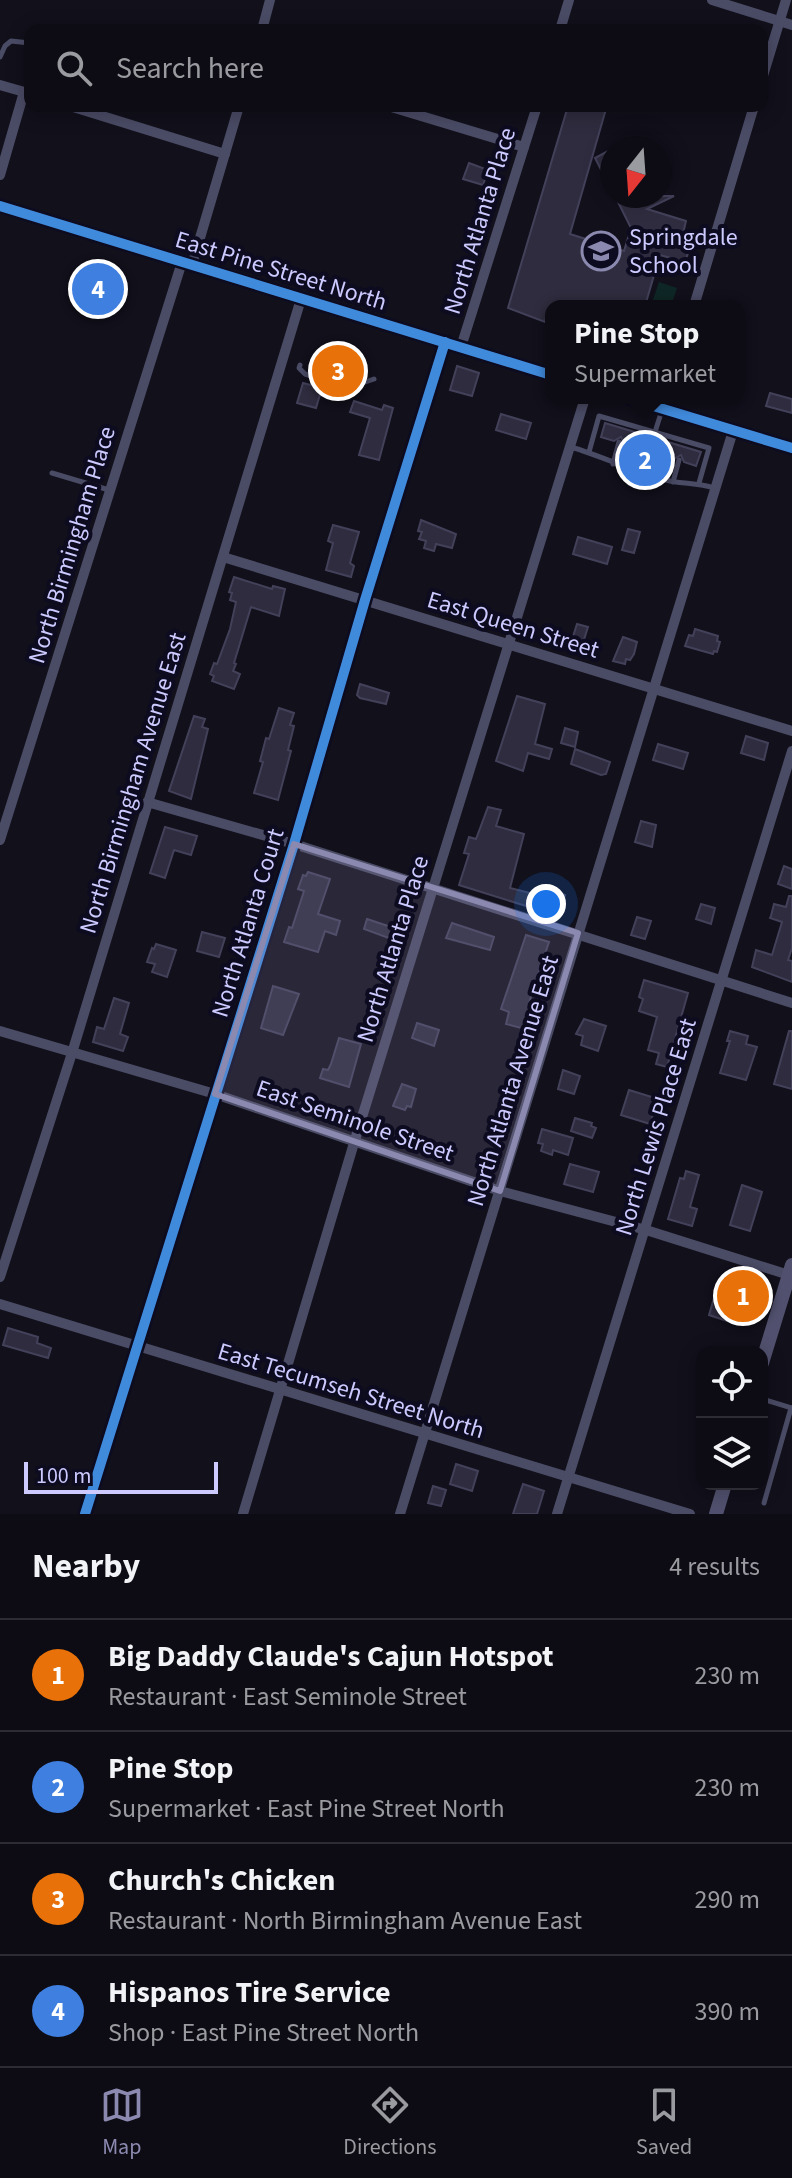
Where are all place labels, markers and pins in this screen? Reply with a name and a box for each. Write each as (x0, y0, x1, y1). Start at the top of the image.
place label: Springdale School (629, 220, 738, 283)
school or university icon: Springdale School (580, 230, 622, 272)
pin: 4 (72, 259, 124, 319)
pin: 3 (312, 341, 364, 401)
pin: 2 (619, 430, 671, 490)
pin: 1 (717, 1266, 769, 1326)

